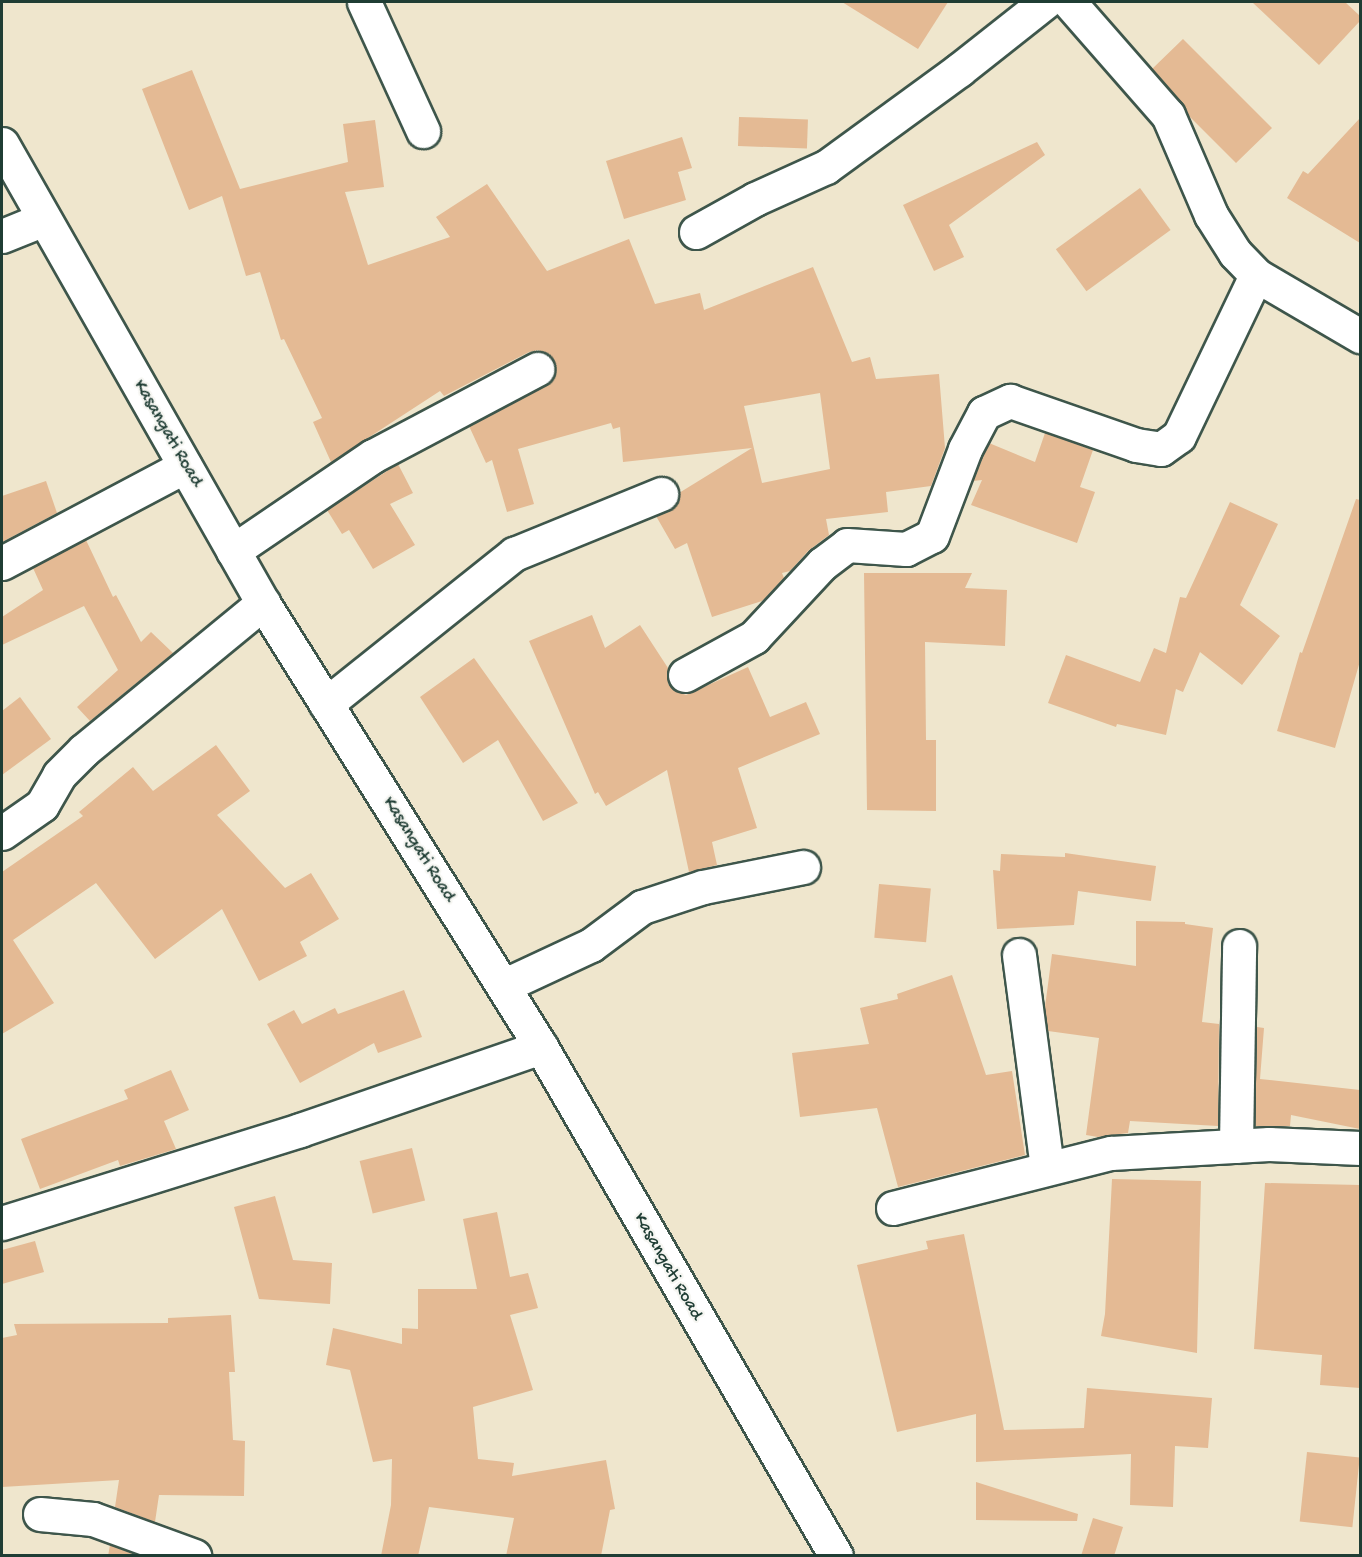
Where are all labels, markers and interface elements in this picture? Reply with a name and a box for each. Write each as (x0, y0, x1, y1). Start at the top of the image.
street label: Kasangati Road (128, 377, 206, 491)
street label: Kasangati Road (377, 793, 459, 907)
street label: Kasangati Road (628, 1210, 706, 1324)

